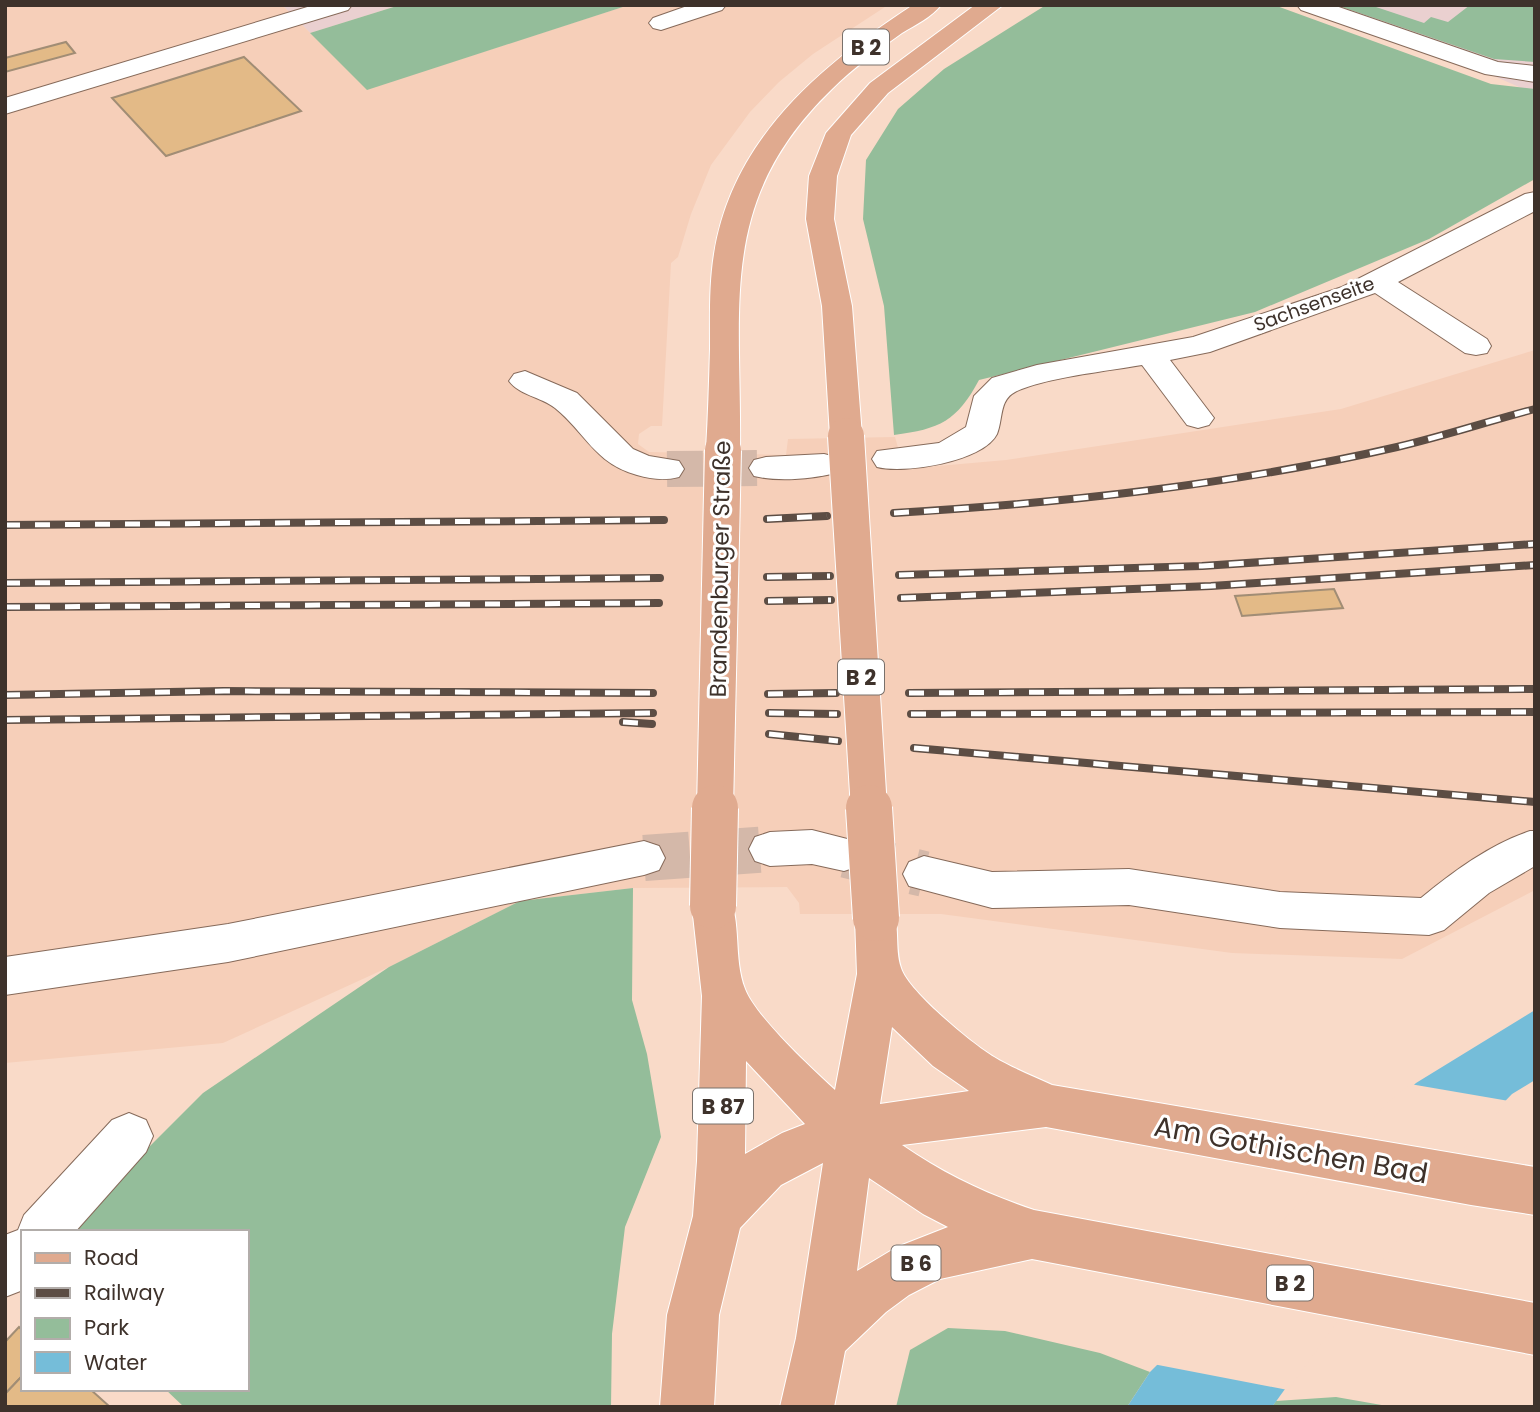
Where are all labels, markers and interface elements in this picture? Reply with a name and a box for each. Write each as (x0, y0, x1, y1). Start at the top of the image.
road number: B 2 (843, 30, 889, 64)
street label: Sachsenseite (1250, 270, 1378, 338)
street label: Brandenburger Straße (702, 440, 738, 698)
road number: B 2 (838, 660, 884, 694)
road number: B 87 (693, 1088, 753, 1124)
street label: Am Gothischen Bad (1151, 1107, 1431, 1193)
legend (21, 1230, 248, 1391)
text: Road (84, 1243, 139, 1272)
road number: B 6 (892, 1246, 940, 1280)
road number: B 2 (1267, 1266, 1313, 1300)
text: Railway (84, 1278, 165, 1307)
text: Park (84, 1313, 129, 1342)
text: Water (84, 1348, 147, 1377)

